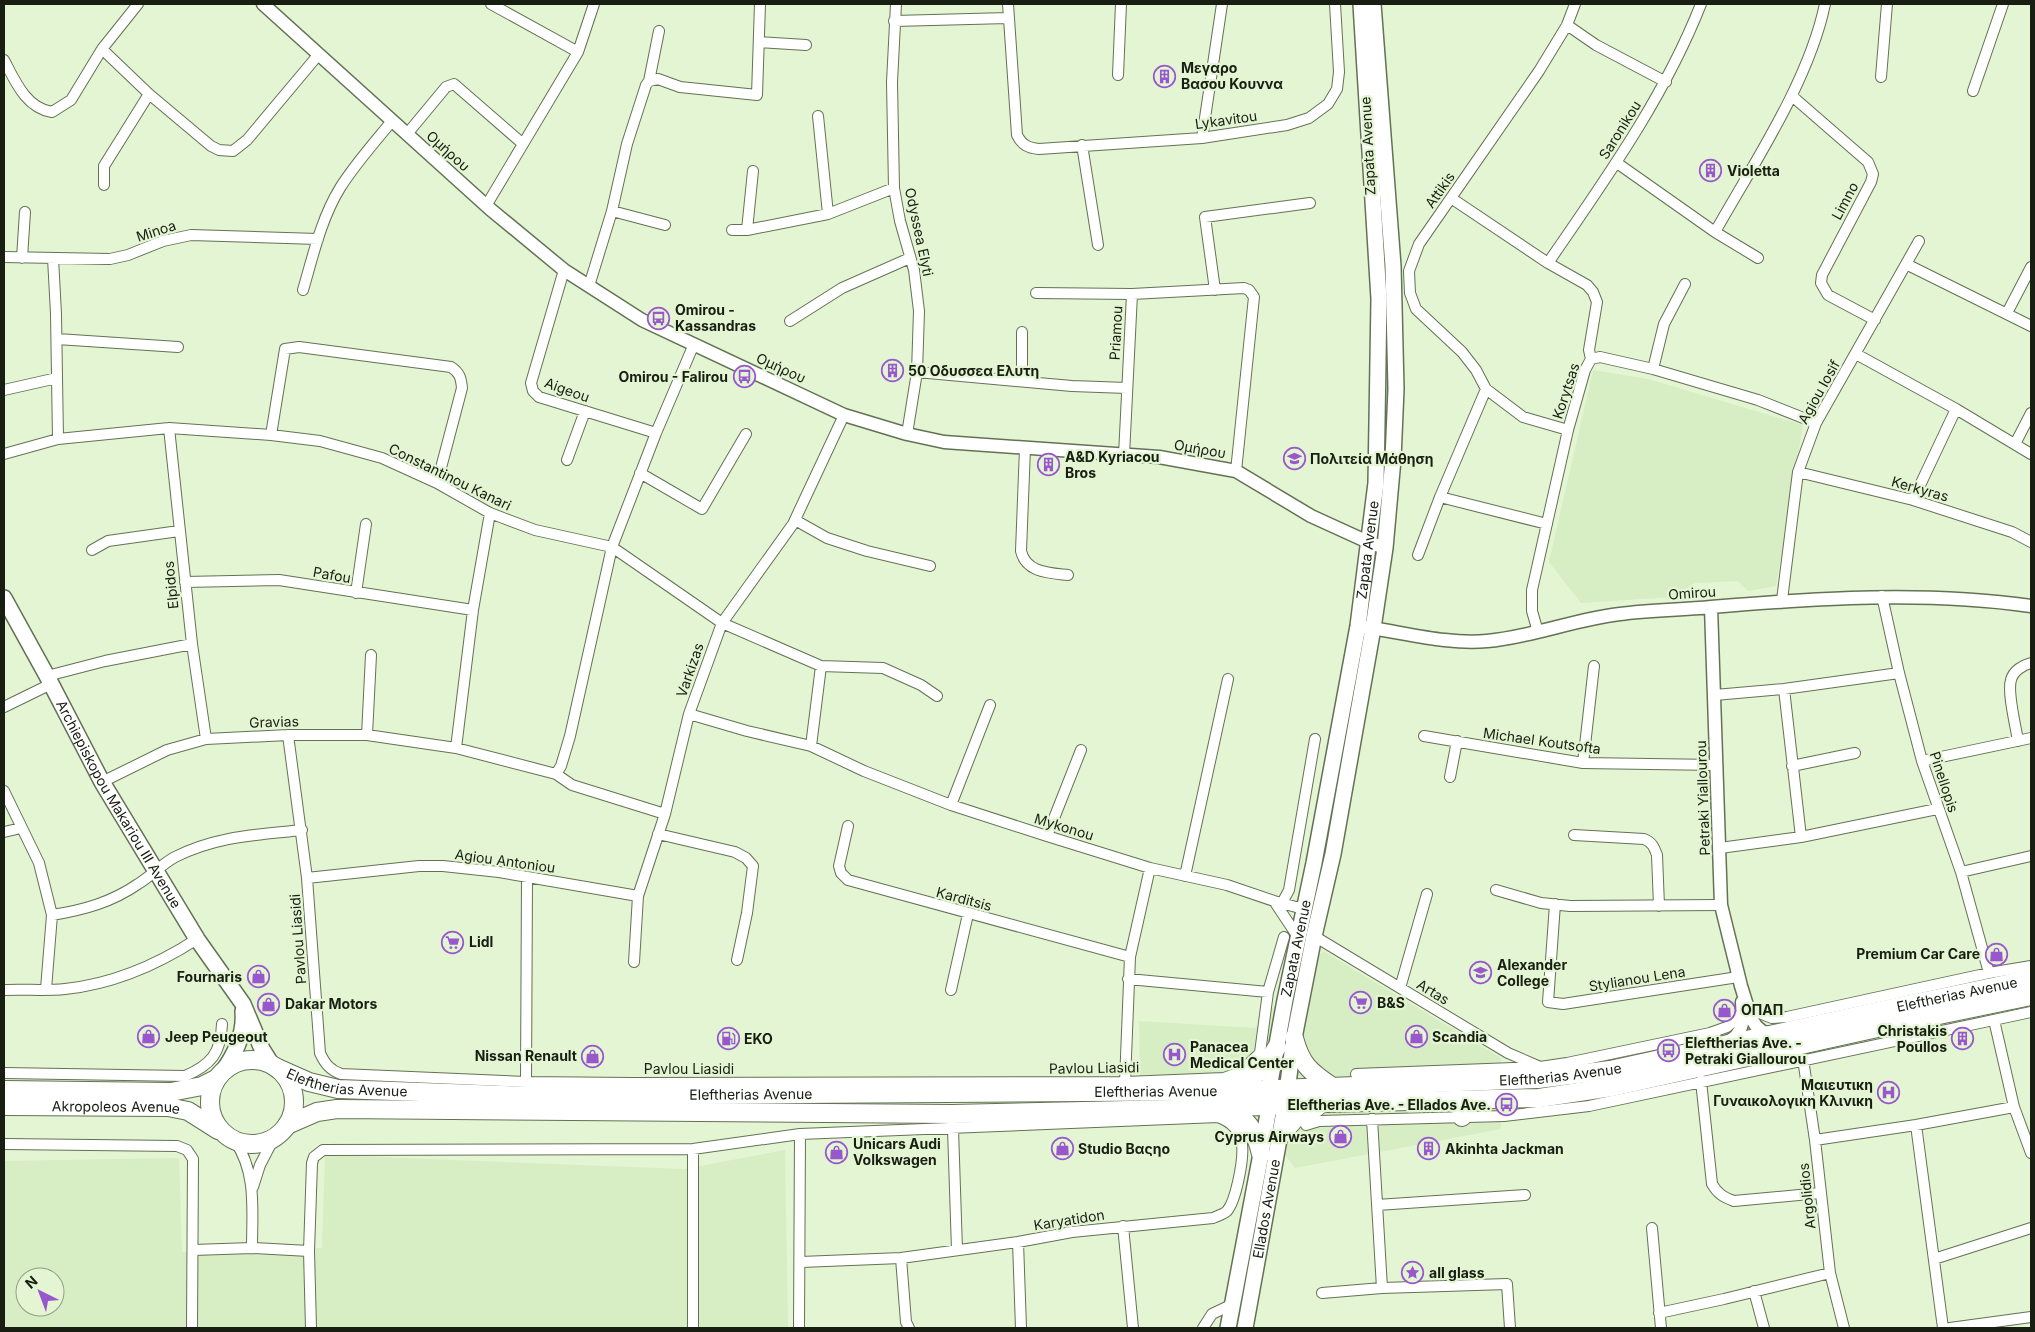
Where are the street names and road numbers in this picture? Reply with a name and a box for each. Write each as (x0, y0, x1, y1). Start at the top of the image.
street label: Zapata Avenue (1356, 96, 1379, 196)
street label: Saronikou (1595, 97, 1644, 162)
street label: Lykavitou (1194, 107, 1258, 132)
street label: Ομήρου (423, 127, 474, 174)
street label: Attikis (1421, 168, 1458, 211)
street label: Limno (1828, 179, 1862, 223)
street label: Odyssea Elyti (902, 186, 937, 278)
street label: Minoa (134, 216, 178, 245)
street label: Priamou (1106, 305, 1125, 361)
street label: Ομήρου (754, 349, 809, 386)
street label: Agiou Iosif (1794, 357, 1843, 427)
street label: Korytsas (1548, 361, 1583, 421)
street label: Aigeou (542, 374, 592, 405)
street label: Ομήρου (1173, 436, 1227, 461)
street label: Constantinou Kanari (386, 439, 514, 514)
street label: Kerkyras (1890, 472, 1951, 505)
street label: Zapata Avenue (1352, 500, 1382, 600)
street label: Elpidos (160, 560, 181, 610)
street label: Pafou (312, 563, 352, 586)
street label: Omirou (1667, 582, 1717, 603)
street label: Varkizas (672, 640, 707, 699)
street label: Archiepiskopou Makariou III Avenue (53, 697, 185, 911)
street label: Gravias (249, 712, 299, 731)
street label: Michael Koutsofta (1482, 724, 1602, 757)
street label: Petraki Yiallourou (1692, 740, 1713, 856)
street label: Pinellopis (1927, 749, 1962, 815)
street label: Mykonou (1032, 809, 1096, 844)
street label: Agiou Antoniou (454, 845, 556, 876)
street label: Karditsis (934, 883, 994, 914)
street label: Pavlou Liasidi (286, 893, 309, 985)
street label: Zapata Avenue (1277, 898, 1314, 998)
street label: Stylianou Lena (1587, 962, 1686, 995)
street label: Eleftherias Avenue (1895, 973, 2019, 1015)
street label: Artas (1414, 975, 1453, 1008)
street label: Pavlou Liasidi (1049, 1058, 1139, 1077)
street label: Eleftherias Avenue (1499, 1059, 1623, 1088)
street label: Pavlou Liasidi (644, 1060, 734, 1077)
street label: Eleftherias Avenue (284, 1064, 408, 1100)
street label: Eleftherias Avenue (1094, 1082, 1217, 1100)
street label: Eleftherias Avenue (689, 1085, 812, 1103)
street label: Akropoleos Avenue (52, 1097, 182, 1117)
street label: Ellados Avenue (1249, 1158, 1283, 1260)
street label: Argolidios (1795, 1162, 1818, 1230)
street label: Karyatidon (1032, 1206, 1106, 1234)

